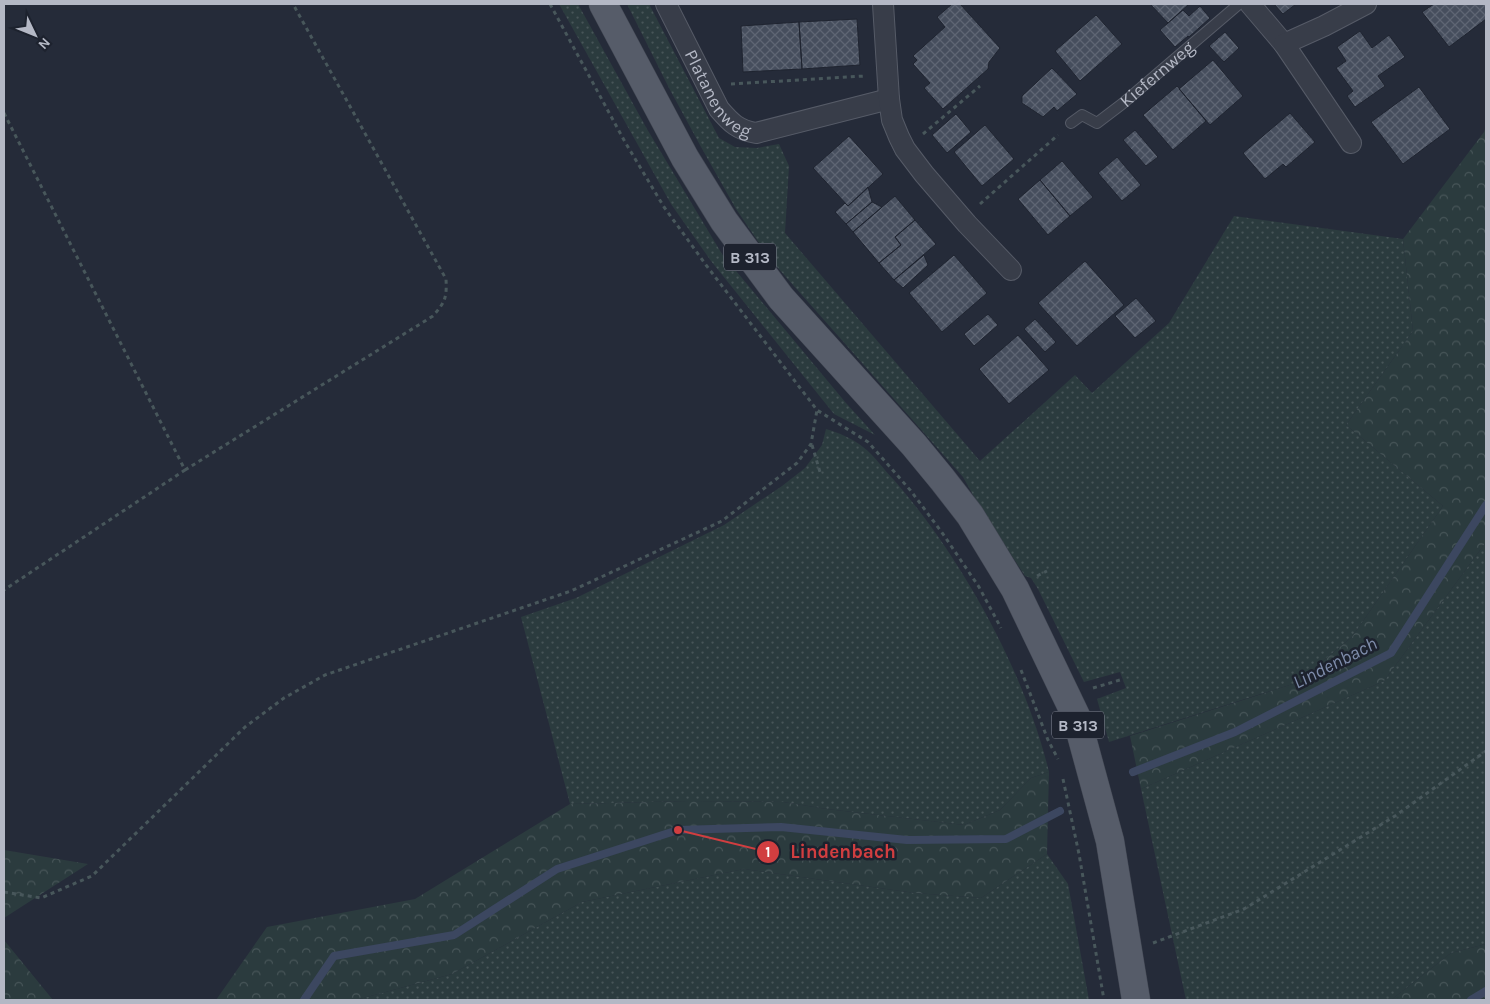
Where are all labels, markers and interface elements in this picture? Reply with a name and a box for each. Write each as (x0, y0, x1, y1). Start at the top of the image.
north arrow (10, 10, 60, 60)
text: N (34, 34, 54, 53)
street label: Kiefernweg (1115, 36, 1199, 112)
street label: Platanenweg (680, 46, 754, 143)
road number: B 313 (724, 243, 776, 270)
water label: Lindenbach (1289, 632, 1381, 694)
road number: B 313 (1052, 712, 1104, 738)
callout: Lindenbach (756, 835, 906, 869)
text: Lindenbach (790, 841, 896, 863)
text: 1 (765, 843, 771, 861)

